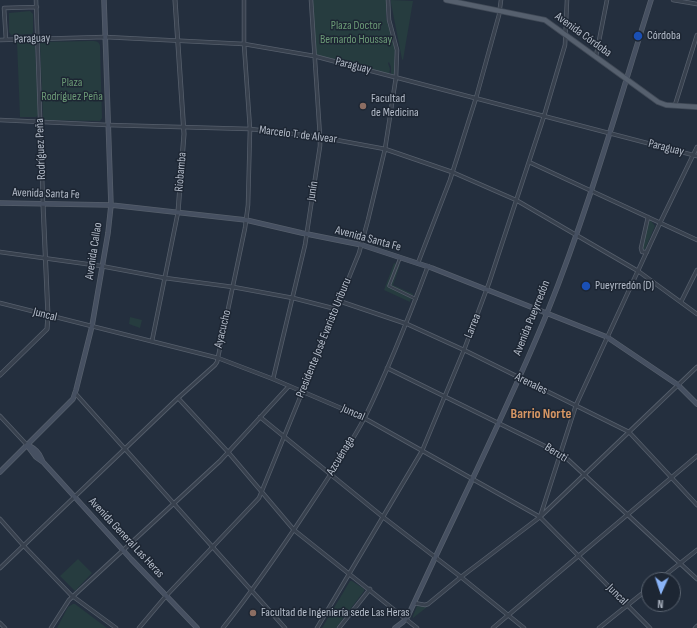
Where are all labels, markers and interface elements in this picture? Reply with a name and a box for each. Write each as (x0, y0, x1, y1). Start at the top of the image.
street label: Avenida Córdoba (552, 10, 614, 60)
park label: Plaza Doctor Bernardo Houssay (320, 19, 392, 47)
place label: Córdoba (647, 29, 681, 43)
marker: Córdoba (632, 30, 644, 42)
street label: Paraguay (14, 31, 50, 47)
street label: Paraguay (334, 55, 372, 77)
park label: Plaza Rodríguez Peña (41, 76, 103, 104)
place label: Facultad de Medicina (371, 92, 419, 120)
marker: Facultad de Medicina (358, 101, 368, 111)
street label: Rodríguez Peña (33, 118, 49, 180)
street label: Marcelo T. de Alvear (258, 123, 338, 147)
street label: Paraguay (647, 137, 685, 159)
street label: Riobamba (172, 152, 190, 192)
street label: Junín (304, 180, 322, 202)
street label: Avenida Santa Fe (12, 186, 80, 202)
street label: Avenida Callao (82, 221, 106, 281)
street label: Avenida Santa Fe (334, 223, 402, 255)
street label: Presidente José Evaristo Uriburu (293, 276, 355, 400)
street label: Avenida Pueyrredón (510, 279, 554, 357)
place label: Pueyrredón (D) (595, 279, 654, 293)
marker: Pueyrredón (D) (580, 280, 592, 292)
street label: Juncal (32, 305, 58, 325)
street label: Ayacucho (212, 308, 234, 350)
street label: Larrea (462, 312, 484, 340)
street label: Arenales (512, 370, 550, 398)
street label: Juncal (339, 402, 367, 424)
district label: Barrio Norte (511, 406, 571, 422)
street label: Azcuénaga (324, 434, 358, 478)
street label: Beruti (542, 440, 570, 466)
street label: Avenida General Las Heras (85, 495, 167, 581)
north arrow (641, 572, 681, 612)
street label: Juncal (603, 581, 631, 609)
text: N (657, 597, 664, 610)
place label: Facultad de Ingeniería sede Las Heras (261, 606, 410, 620)
marker: Facultad de Ingeniería sede Las Heras (248, 608, 258, 618)

